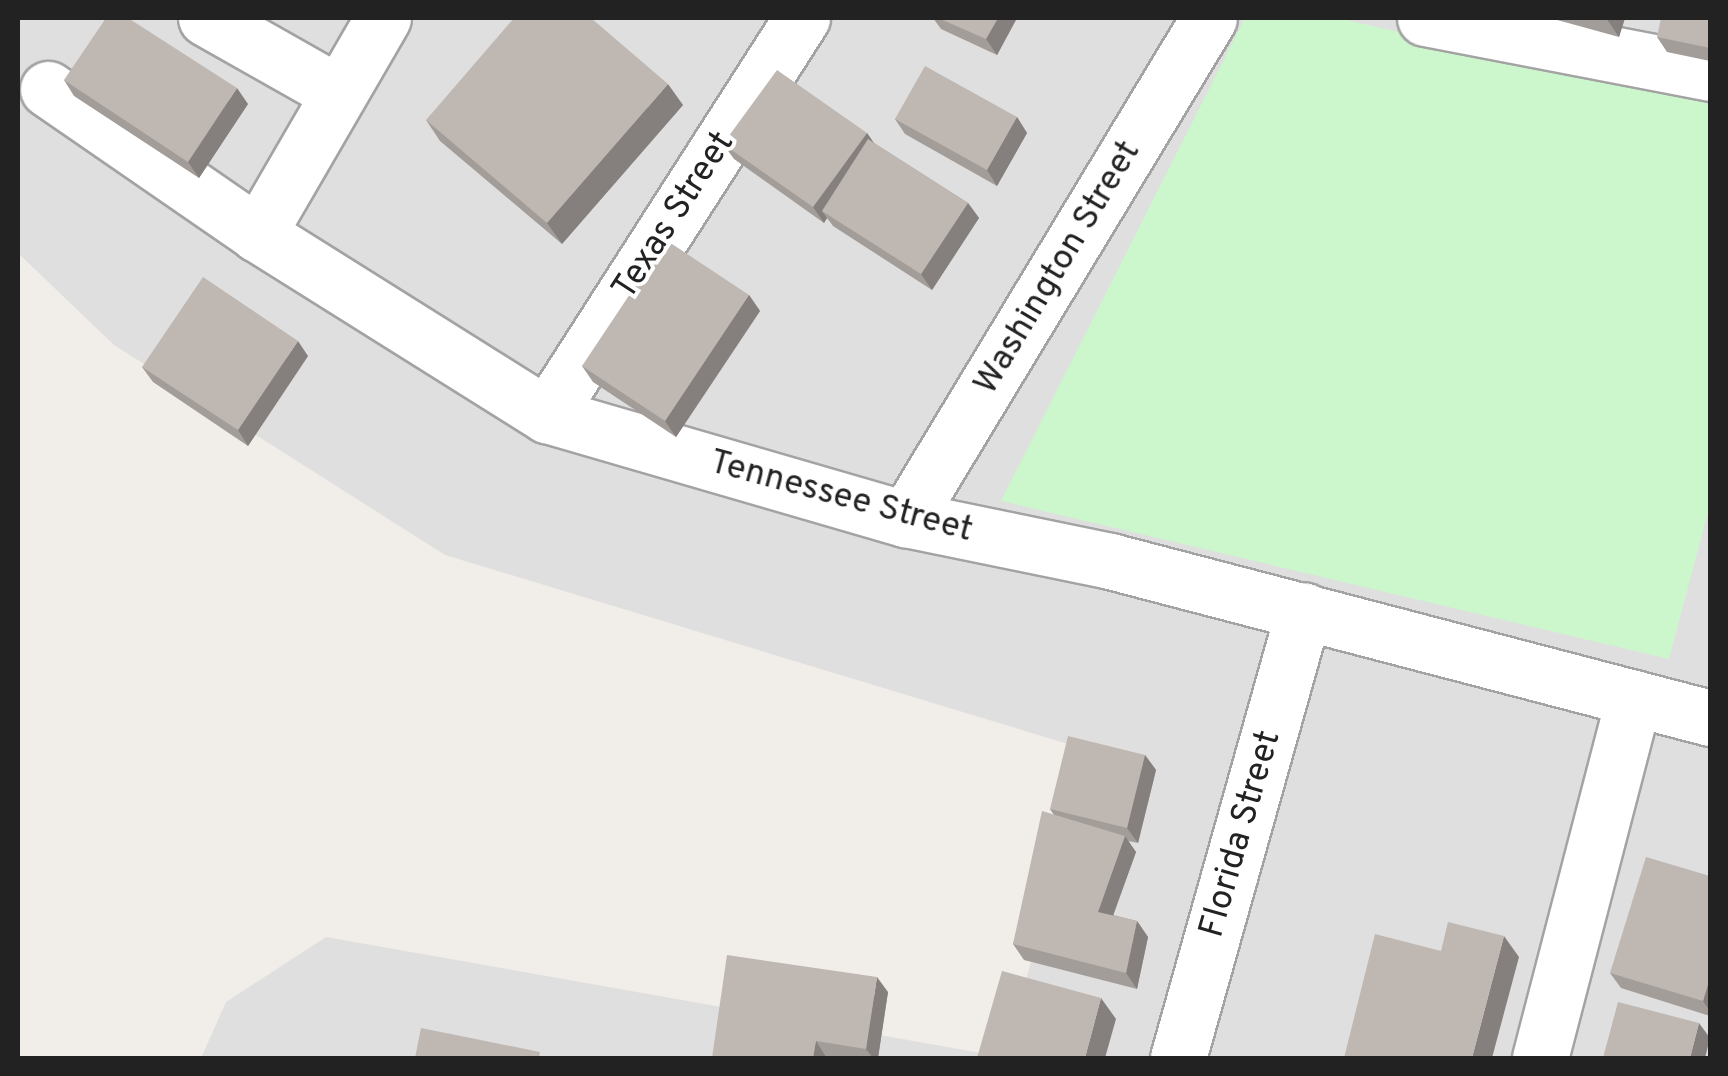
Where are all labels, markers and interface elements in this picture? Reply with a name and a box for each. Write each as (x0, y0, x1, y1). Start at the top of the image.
street label: Texas Street (604, 124, 744, 308)
street label: Washington Street (966, 134, 1150, 402)
street label: Tennessee Street (705, 442, 977, 552)
street label: Florida Street (1191, 726, 1291, 942)

